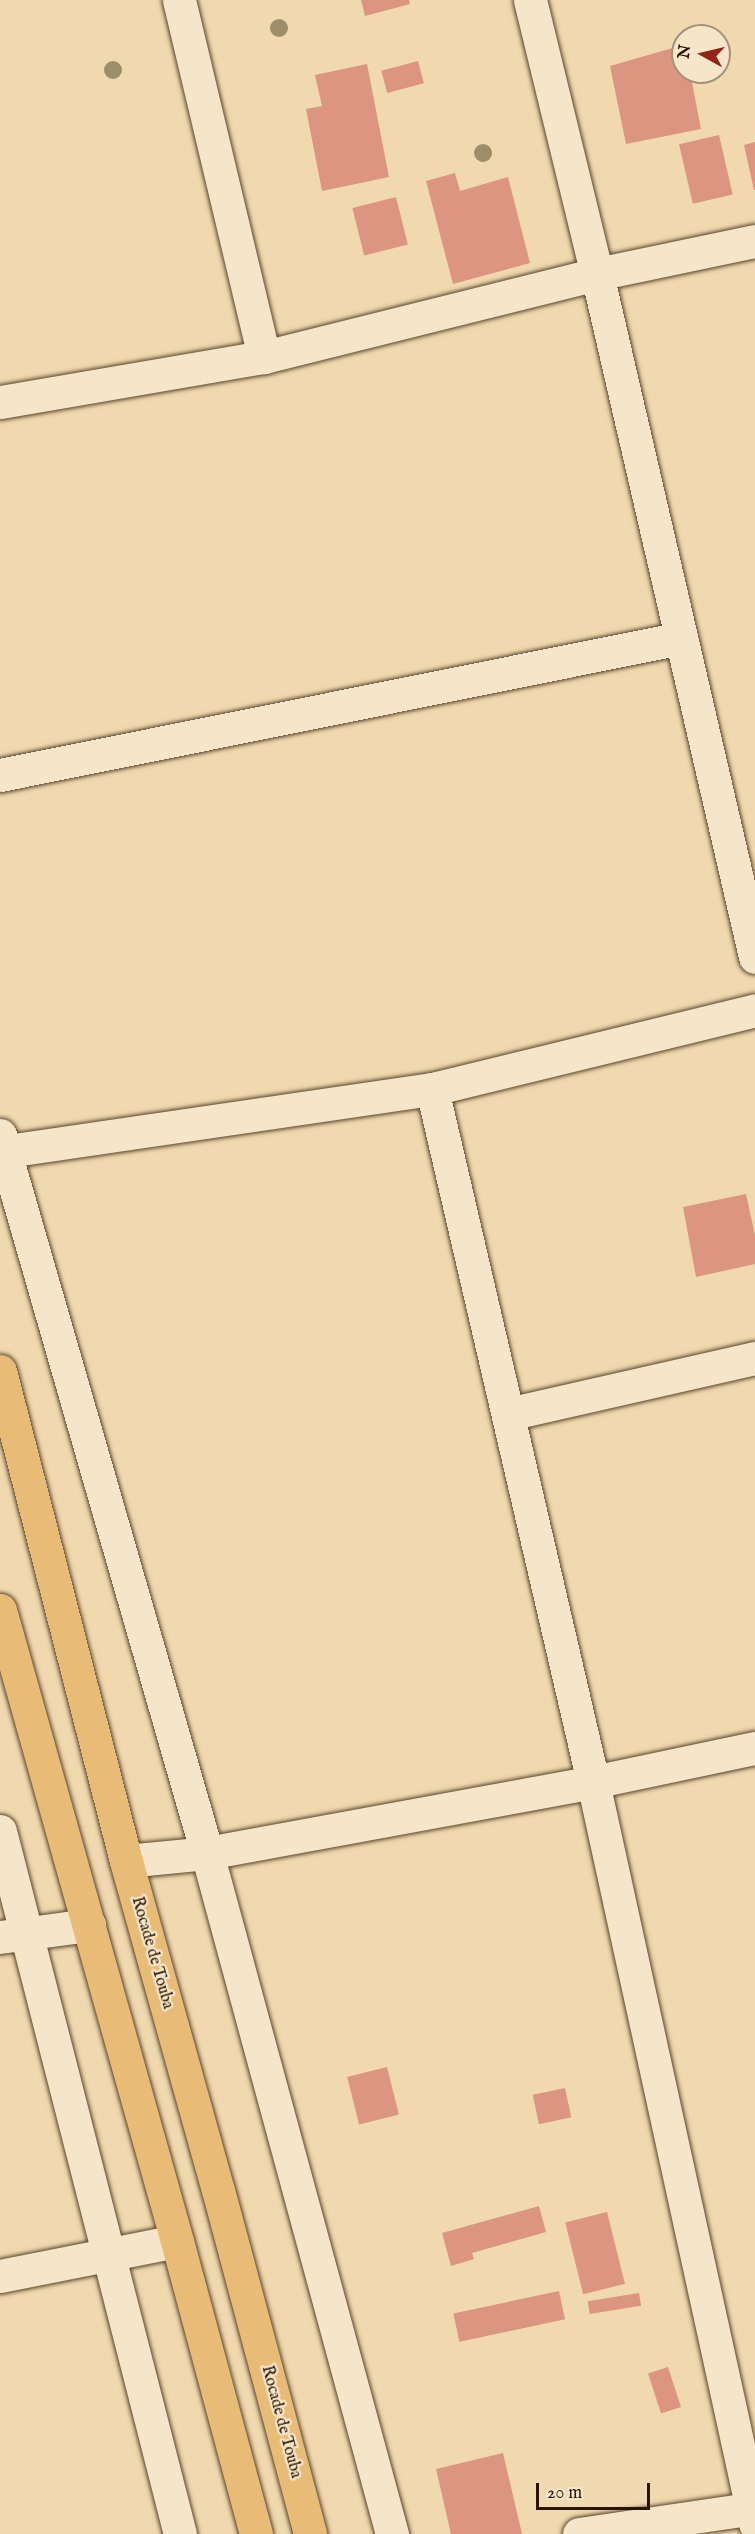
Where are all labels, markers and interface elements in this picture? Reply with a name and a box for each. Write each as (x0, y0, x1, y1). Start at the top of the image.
north arrow (671, 24, 731, 84)
text: N (674, 44, 696, 60)
street label: Rocade de Touba (127, 1895, 177, 2011)
street label: Rocade de Touba (257, 2364, 305, 2480)
scale bar (539, 2471, 653, 2509)
text: 20 m (547, 2482, 582, 2505)

